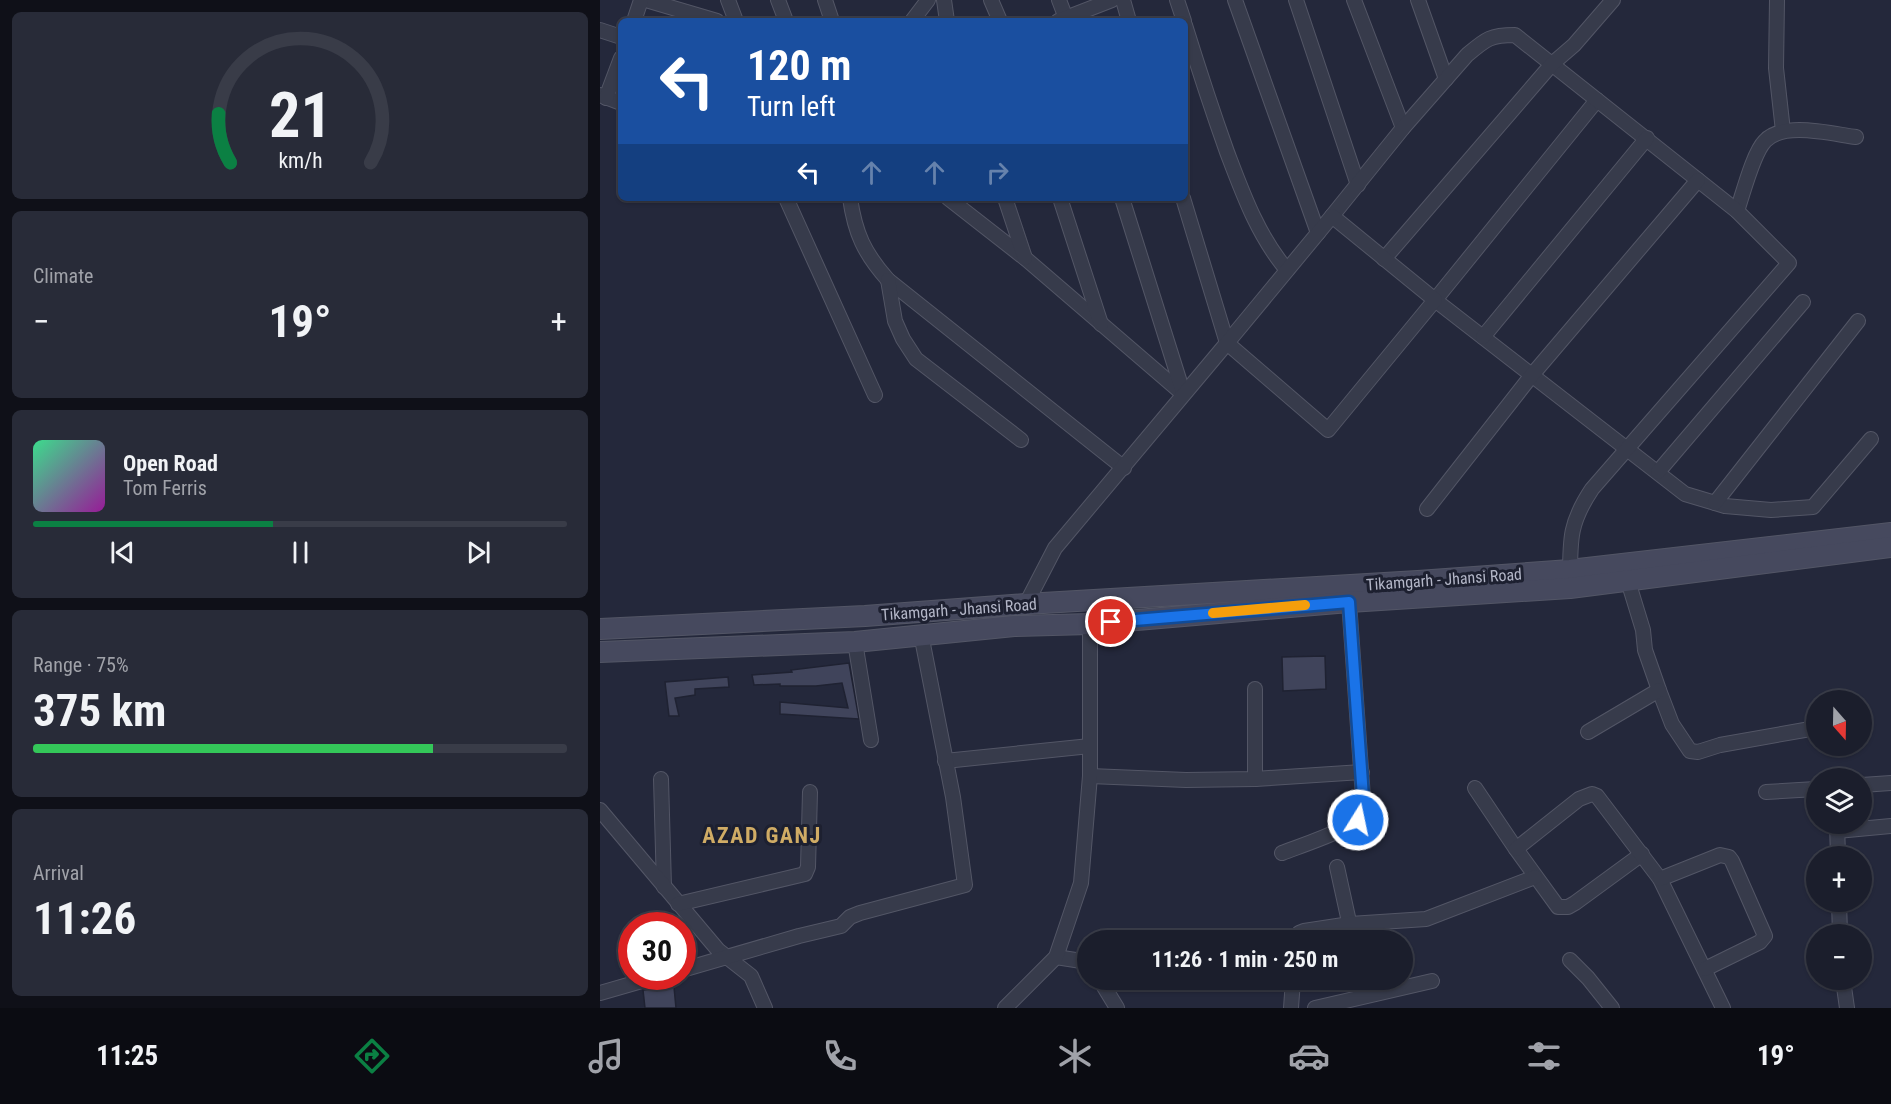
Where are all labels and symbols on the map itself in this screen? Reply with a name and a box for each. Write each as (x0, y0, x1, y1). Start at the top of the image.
street label: Tikamgarh - Jhansi Road (1366, 565, 1523, 594)
street label: Tikamgarh - Jhansi Road (881, 595, 1038, 624)
pin (1085, 596, 1136, 647)
north arrow (1806, 690, 1872, 756)
position arrow (1326, 788, 1390, 852)
district label: AZAD GANJ (702, 823, 822, 848)
speed limit sign: 30 (618, 912, 696, 990)

